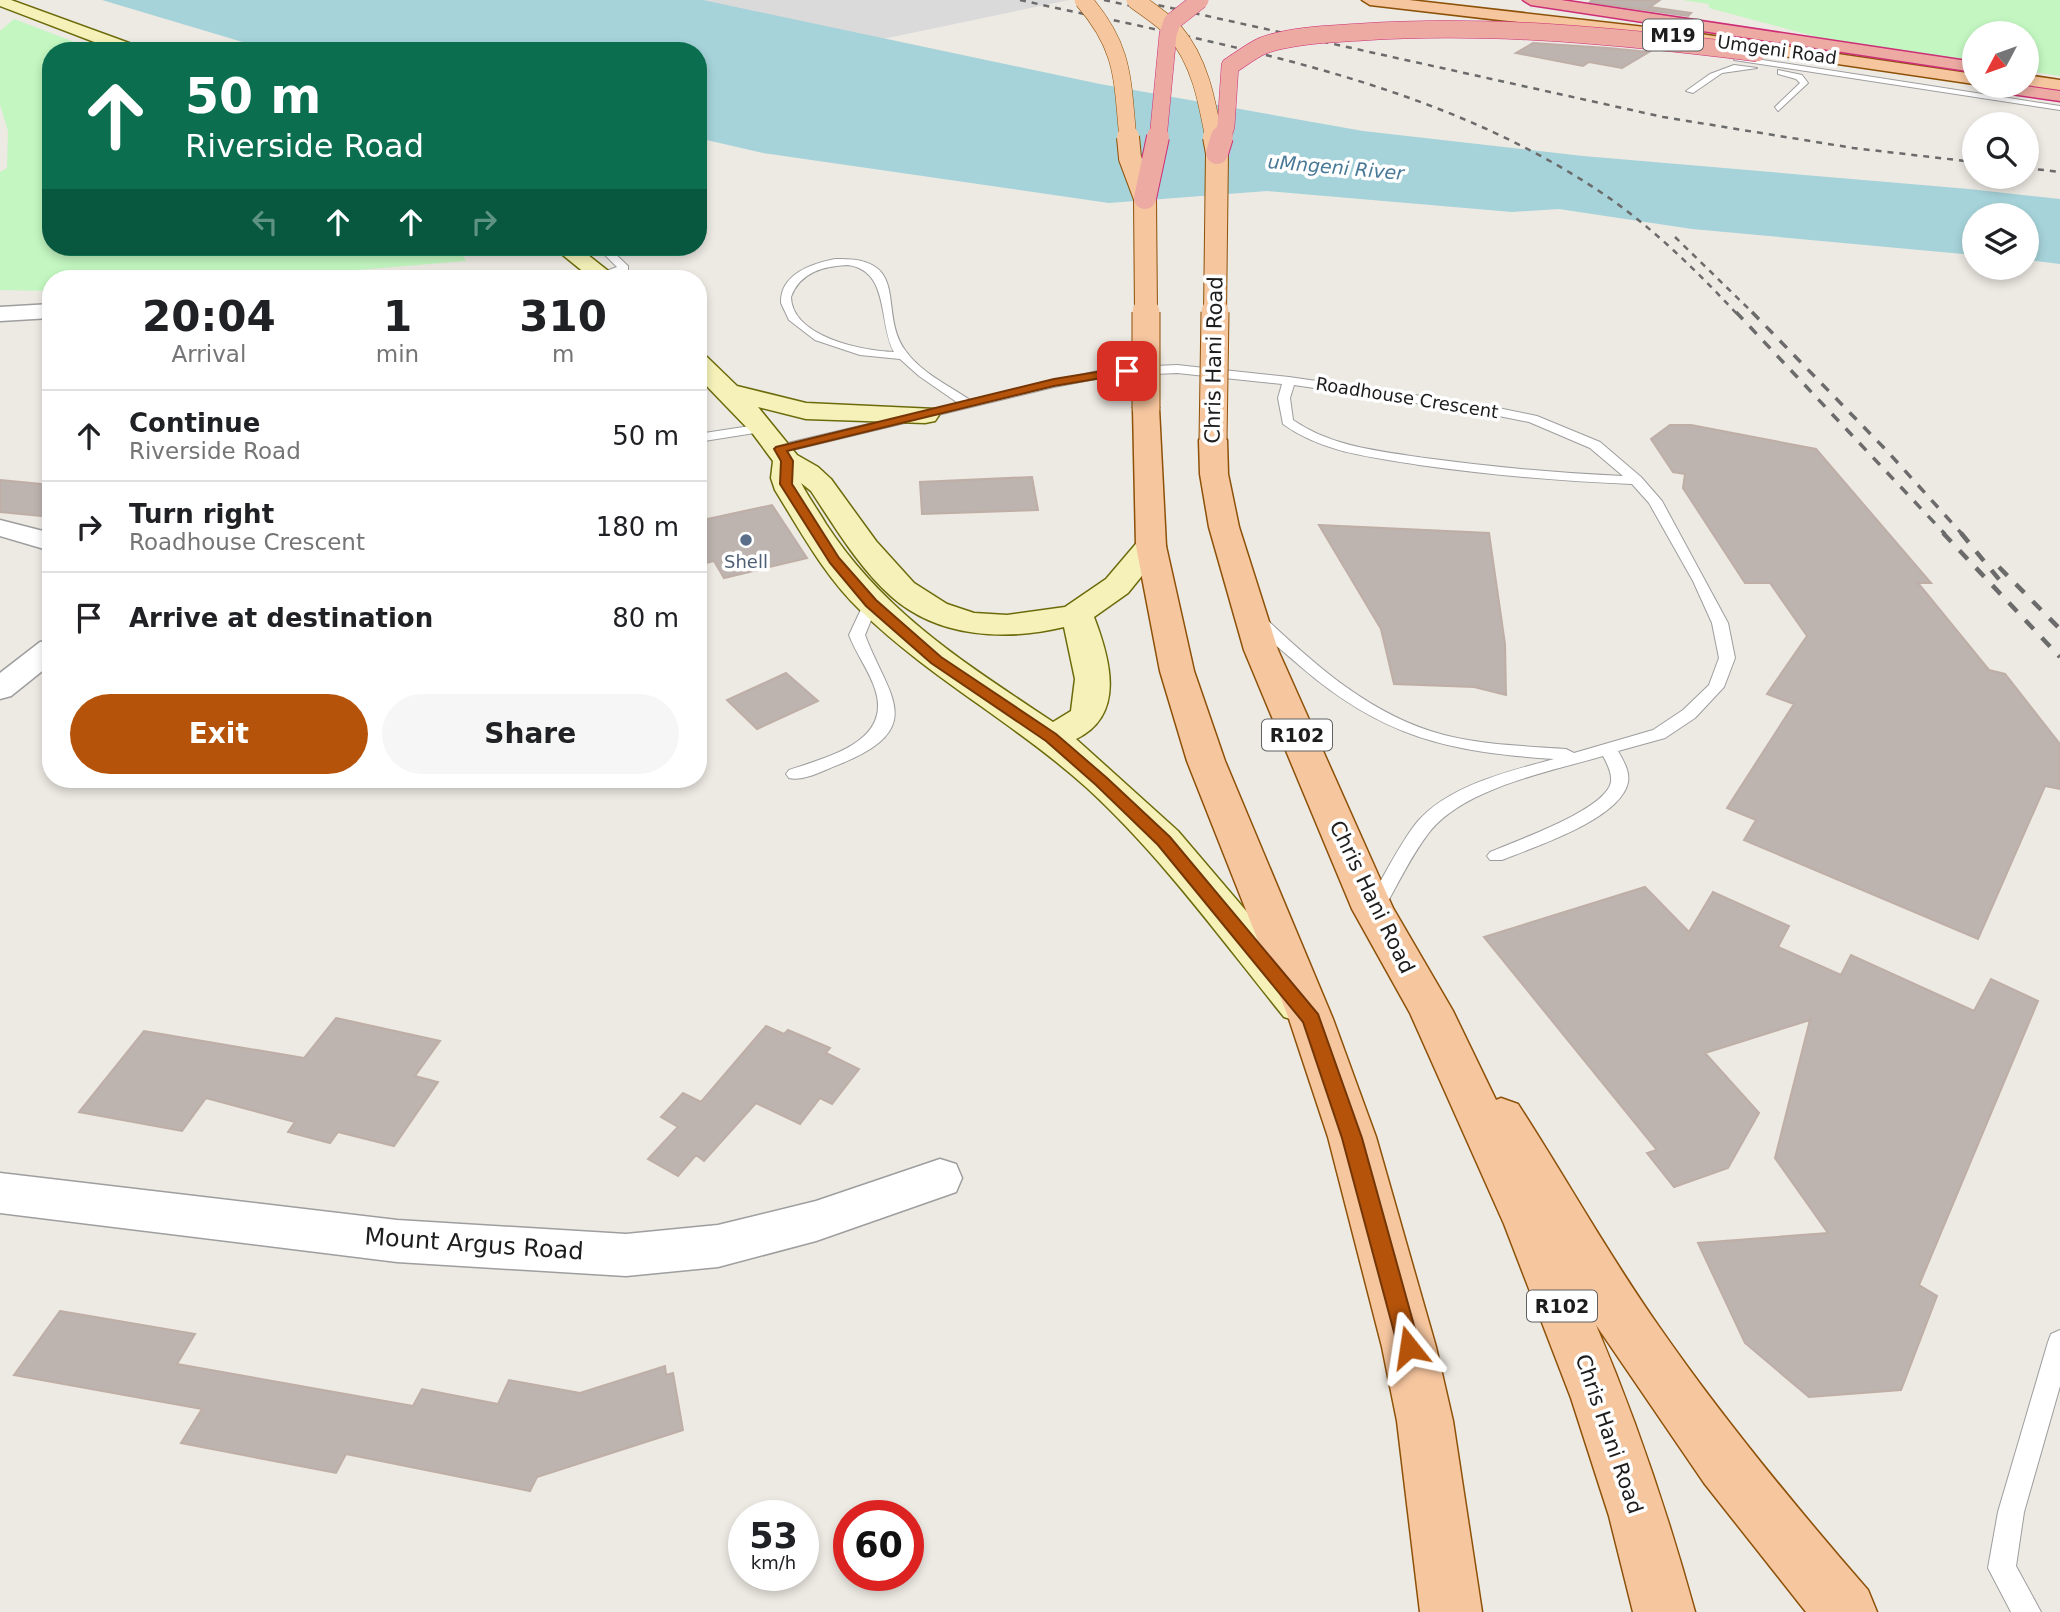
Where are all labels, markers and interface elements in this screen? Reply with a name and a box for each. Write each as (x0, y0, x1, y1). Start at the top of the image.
road number: M19 (1643, 20, 1703, 50)
north arrow (1962, 21, 2039, 98)
map controls (1962, 21, 2039, 280)
street label: Umgeni Road (1716, 31, 1838, 68)
text: 50 m (185, 68, 321, 125)
icon: ahead (70, 70, 161, 161)
button: search (1962, 112, 2039, 189)
text: Riverside Road (185, 127, 424, 165)
water label: uMngeni River (1267, 150, 1406, 184)
icon: left (246, 203, 284, 241)
icon: ahead (319, 203, 357, 241)
icon: ahead (392, 203, 430, 241)
icon: right (465, 203, 503, 241)
button: layers (1962, 203, 2039, 280)
street label: Chris Hani Road (1201, 276, 1227, 444)
text: 20:04 (142, 292, 276, 341)
text: 1 (383, 292, 412, 341)
text: 310 (519, 292, 607, 341)
text: Arrival (172, 341, 246, 367)
text: min (376, 341, 419, 367)
text: m (552, 341, 574, 367)
pin (1097, 341, 1157, 401)
icon: arrive (1108, 352, 1146, 390)
street label: Roadhouse Crescent (1314, 373, 1500, 422)
text: Continue (129, 408, 260, 438)
icon: ahead (70, 417, 108, 455)
text: 50 m (612, 421, 679, 451)
text: Riverside Road (129, 438, 301, 464)
text: Turn right (129, 499, 274, 529)
icon: right (70, 508, 108, 546)
text: 180 m (596, 512, 679, 542)
text: Roadhouse Crescent (129, 529, 365, 555)
marker: Shell (738, 532, 754, 548)
place label: Shell (724, 551, 768, 572)
icon: arrive (70, 599, 108, 637)
text: Arrive at destination (129, 603, 433, 633)
text: 80 m (612, 603, 679, 633)
button: Exit (70, 694, 368, 774)
button: Share (382, 694, 679, 774)
road number: R102 (1262, 720, 1332, 750)
street label: Chris Hani Road (1325, 817, 1419, 977)
street label: Mount Argus Road (364, 1222, 584, 1266)
road number: R102 (1527, 1290, 1597, 1322)
position arrow (1372, 1310, 1446, 1384)
street label: Chris Hani Road (1570, 1351, 1648, 1517)
speed limit sign: 60 (833, 1500, 924, 1591)
text: 53 (749, 1516, 798, 1556)
text: km/h (751, 1552, 796, 1573)

